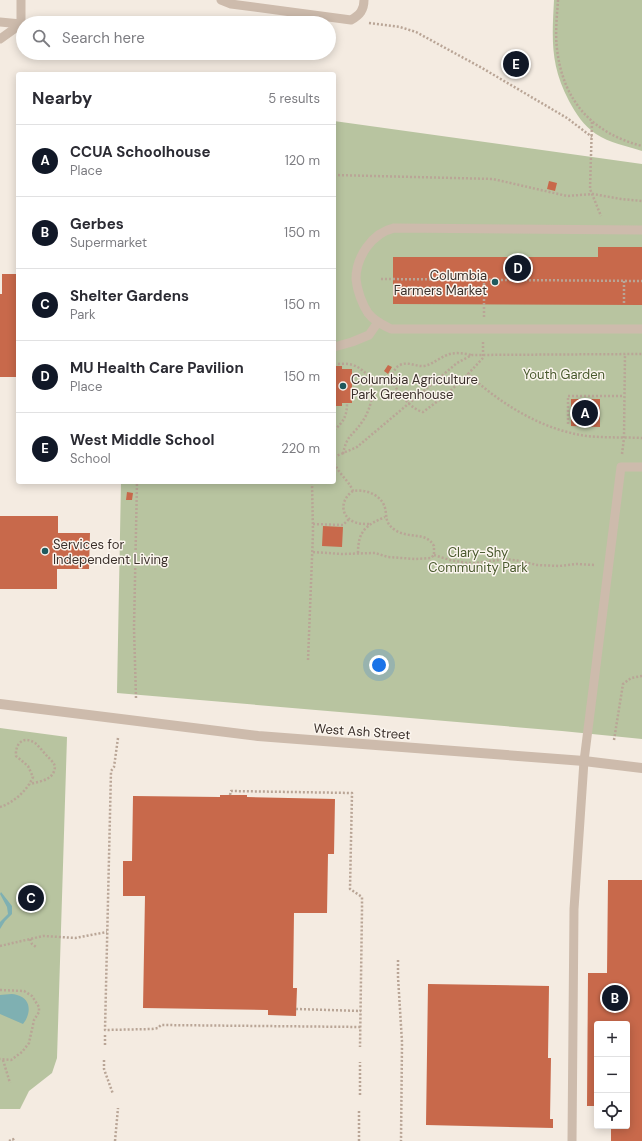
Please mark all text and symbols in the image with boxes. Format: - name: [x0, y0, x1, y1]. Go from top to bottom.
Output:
- search box: [16, 16, 336, 60]
- icon: search: [30, 27, 52, 49]
- text: Search here: [62, 28, 145, 48]
- pin: E: [503, 49, 529, 79]
- text: Nearby: [32, 87, 92, 109]
- text: 5 results: [268, 90, 320, 107]
- text: CCUA Schoolhouse: [70, 142, 211, 162]
- text: A: [40, 152, 50, 169]
- text: 120 m: [285, 152, 320, 169]
- text: Place: [70, 162, 102, 179]
- text: Gerbes: [70, 214, 124, 234]
- text: B: [41, 224, 49, 241]
- text: 150 m: [284, 224, 320, 241]
- text: Supermarket: [70, 234, 147, 251]
- pin: D: [505, 253, 531, 283]
- place label: Columbia Farmers Market: [394, 267, 487, 299]
- marker: Columbia Farmers Market: [490, 277, 500, 287]
- text: Shelter Gardens: [70, 286, 189, 306]
- text: C: [40, 296, 50, 313]
- text: 150 m: [284, 296, 320, 313]
- text: Park: [70, 306, 96, 323]
- text: MU Health Care Pavilion: [70, 358, 244, 378]
- park label: Youth Garden: [523, 366, 605, 383]
- text: D: [40, 368, 50, 385]
- text: 150 m: [284, 368, 320, 385]
- place label: Columbia Agriculture Park Greenhouse: [351, 371, 478, 403]
- text: Place: [70, 378, 102, 395]
- marker: Columbia Agriculture Park Greenhouse: [338, 381, 348, 391]
- pin: A: [572, 398, 598, 428]
- text: West Middle School: [70, 430, 215, 450]
- text: E: [41, 440, 49, 457]
- text: 220 m: [281, 440, 320, 457]
- text: School: [70, 450, 111, 467]
- place label: Services for Independent Living: [53, 536, 168, 568]
- park label: Clary-Shy Community Park: [428, 544, 528, 576]
- marker: Services for Independent Living: [40, 546, 50, 556]
- your location: [369, 655, 389, 675]
- street label: West Ash Street: [313, 720, 411, 743]
- pin: C: [18, 883, 44, 913]
- pin: B: [602, 983, 628, 1013]
- map controls: [594, 1021, 630, 1129]
- button: +: [594, 1021, 630, 1057]
- button: −: [594, 1057, 630, 1093]
- button: locate: [594, 1093, 630, 1129]

